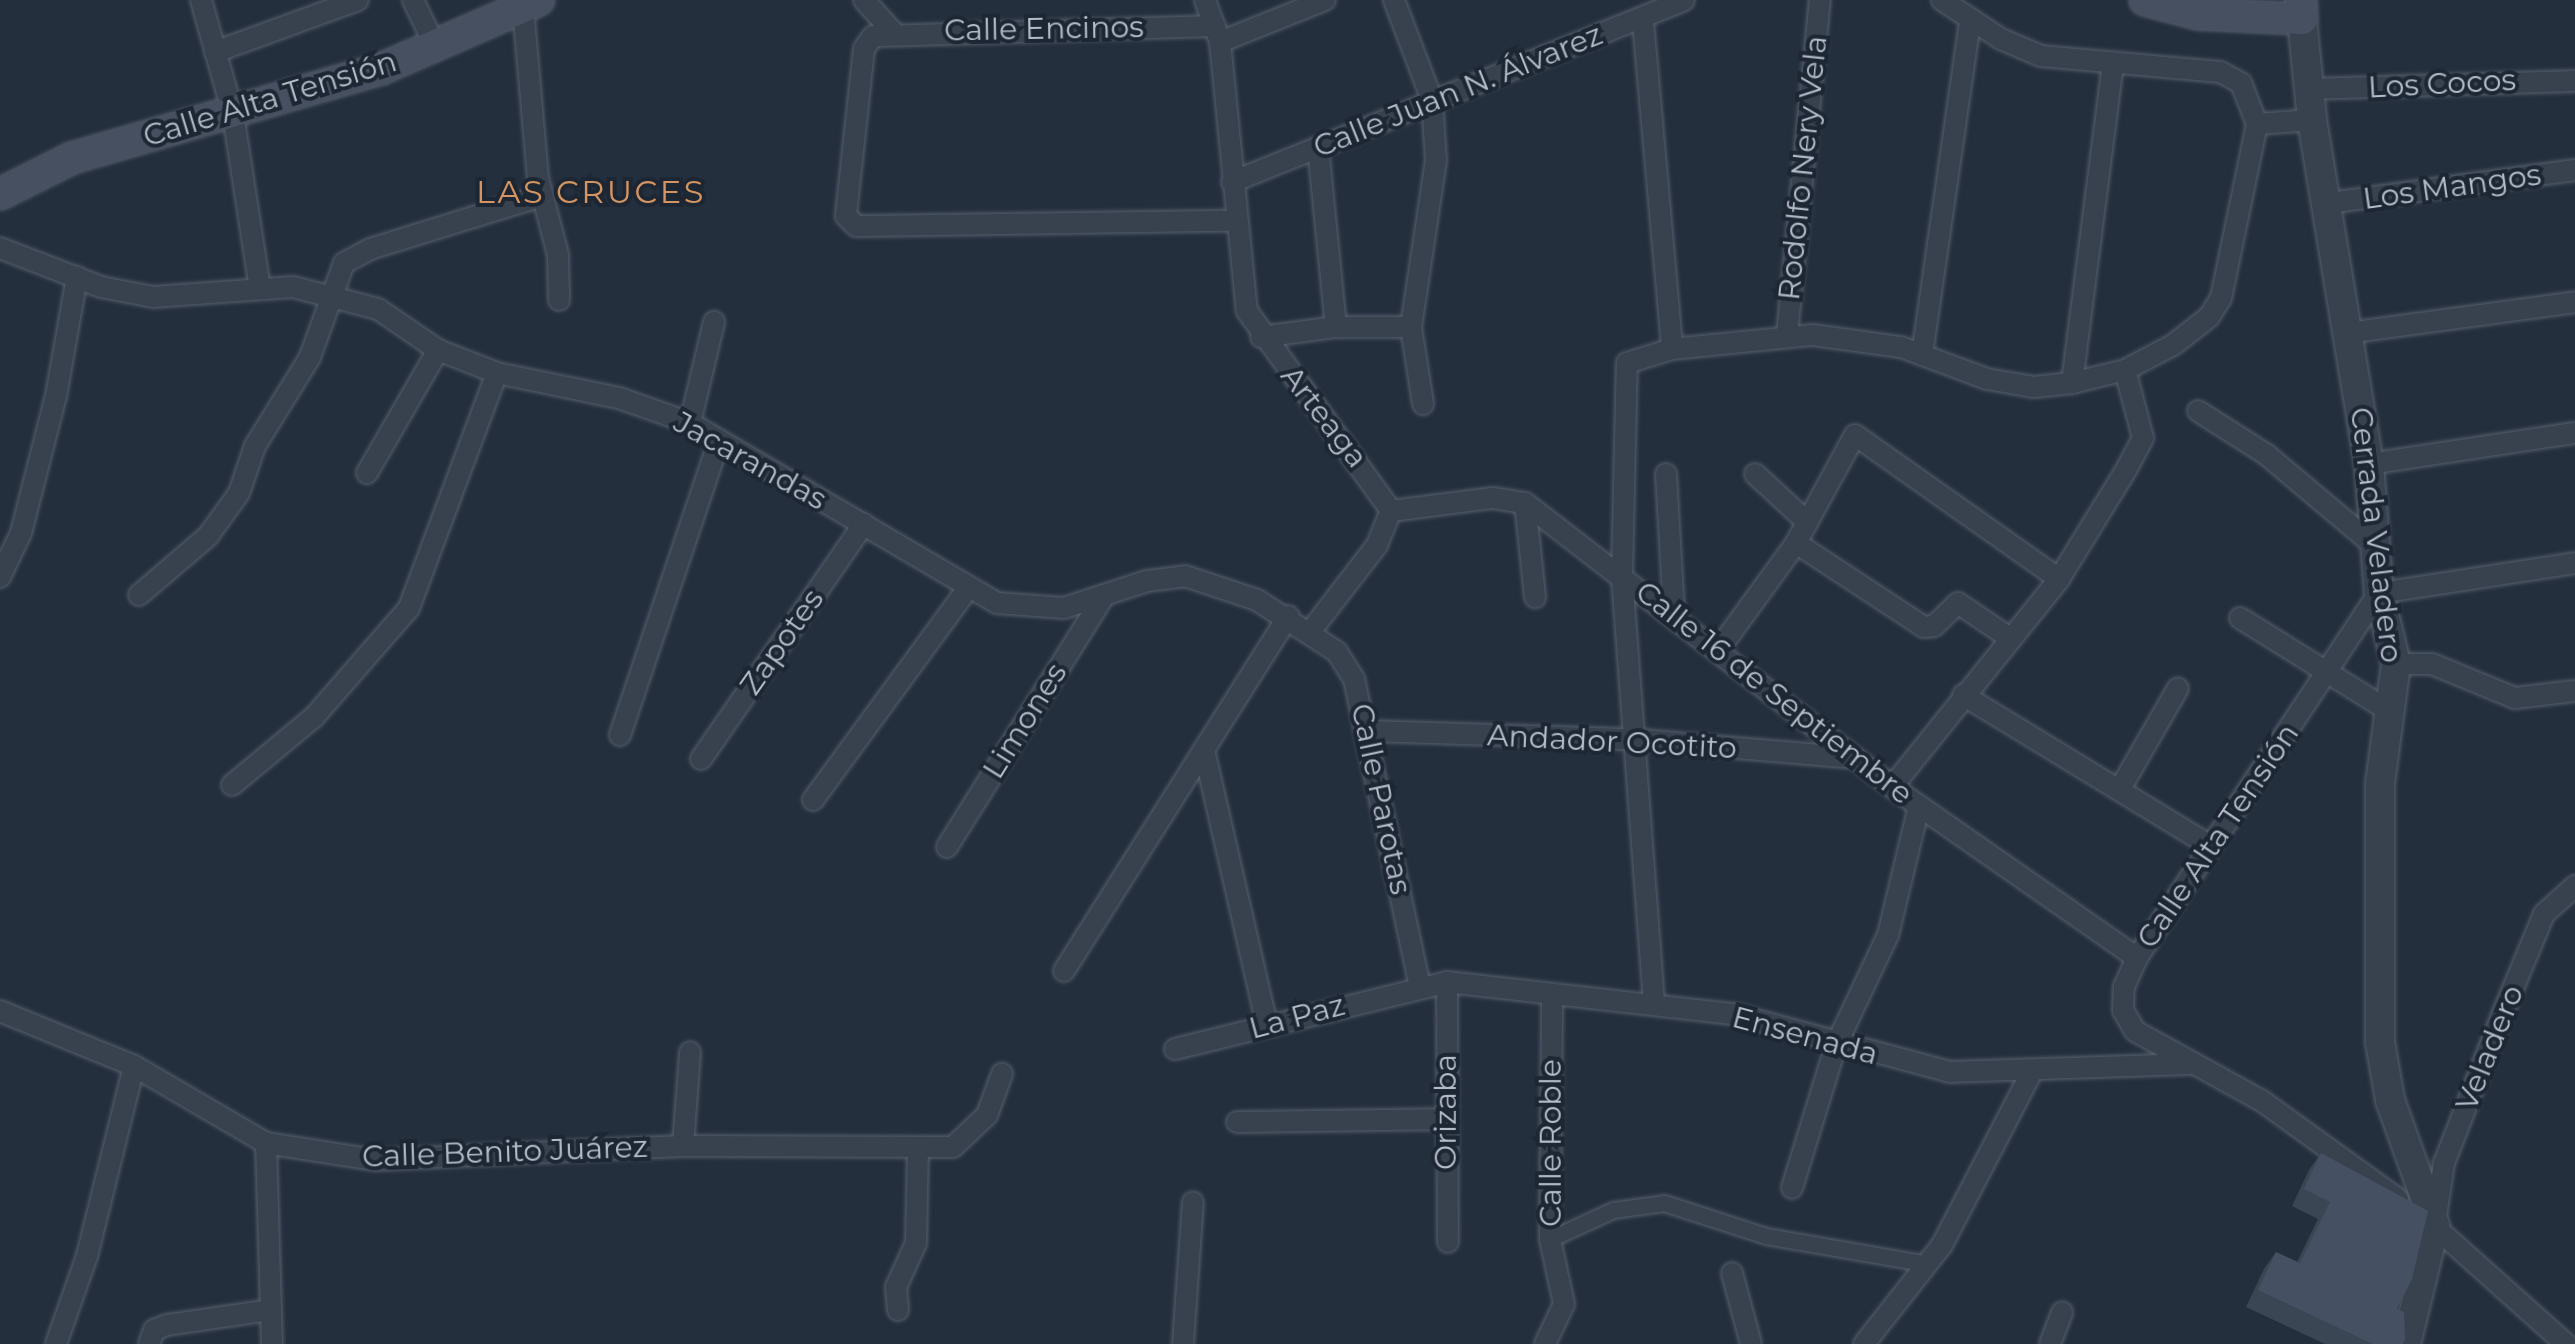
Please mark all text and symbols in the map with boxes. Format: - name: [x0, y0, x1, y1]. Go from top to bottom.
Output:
- street label: Calle Encinos: [944, 9, 1144, 49]
- street label: Calle Juan N. Álvarez: [1308, 17, 1608, 165]
- street label: Rodolfo Nery Vela: [1771, 34, 1835, 302]
- street label: Calle Alta Tensión: [139, 43, 401, 155]
- street label: Los Cocos: [2367, 62, 2517, 106]
- street label: Los Mangos: [2361, 157, 2543, 217]
- district label: LAS CRUCES: [476, 173, 706, 211]
- street label: Arteaga: [1273, 359, 1375, 475]
- street label: Jacarandas: [667, 404, 833, 518]
- street label: Cerrada Veladero: [2342, 405, 2410, 665]
- street label: Calle 16 de Septiembre: [1628, 574, 1920, 812]
- street label: Zapotes: [733, 582, 831, 702]
- street label: Limones: [975, 657, 1075, 785]
- street label: Calle Parotas: [1343, 700, 1419, 898]
- street label: Andador Ocotito: [1486, 717, 1738, 767]
- street label: Calle Alta Tensión: [2130, 717, 2306, 955]
- street label: Veladero: [2449, 980, 2531, 1116]
- street label: La Paz: [1245, 987, 1349, 1047]
- street label: Ensenada: [1728, 999, 1882, 1073]
- street label: Orizaba: [1428, 1054, 1464, 1170]
- street label: Calle Roble: [1533, 1059, 1569, 1227]
- street label: Calle Benito Juárez: [362, 1129, 648, 1175]

